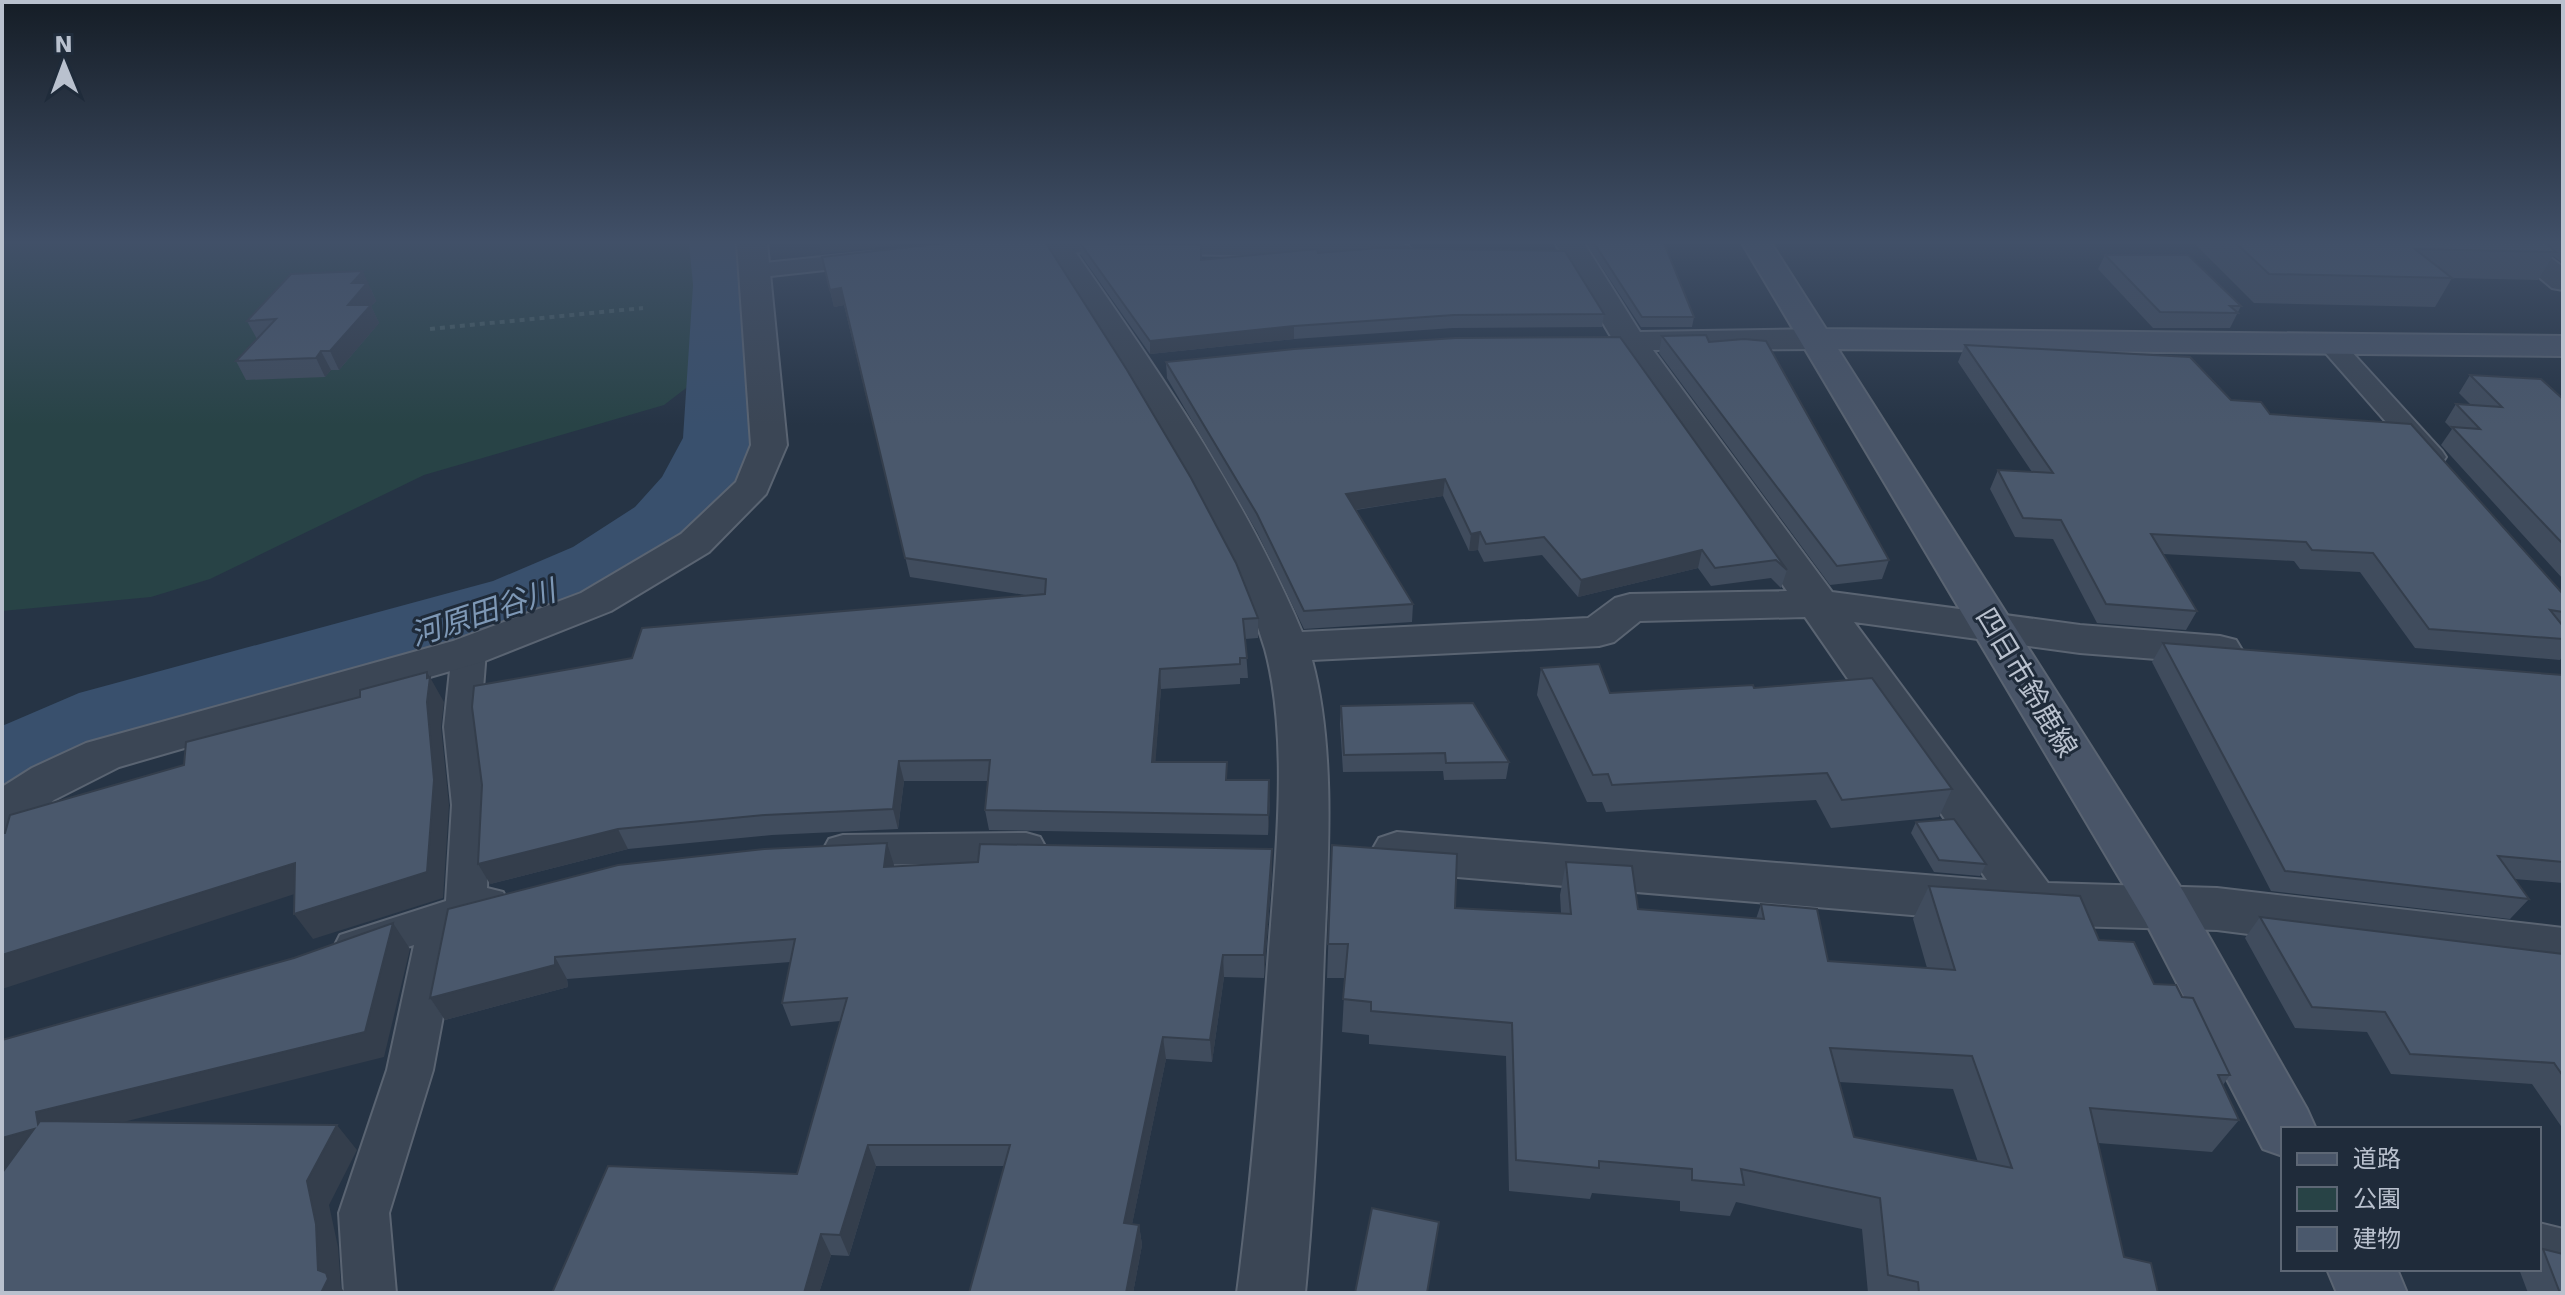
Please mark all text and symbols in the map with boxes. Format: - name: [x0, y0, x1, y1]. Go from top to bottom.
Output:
- north arrow: [24, 24, 104, 104]
- text: N: [54, 32, 73, 57]
- water label: 河原田谷川: [406, 572, 562, 652]
- street label: 四日市鈴鹿線: [1969, 602, 2084, 763]
- legend: [2281, 1127, 2541, 1271]
- text: 道路: [2353, 1145, 2401, 1173]
- text: 公園: [2353, 1185, 2401, 1213]
- text: 建物: [2353, 1225, 2401, 1253]

